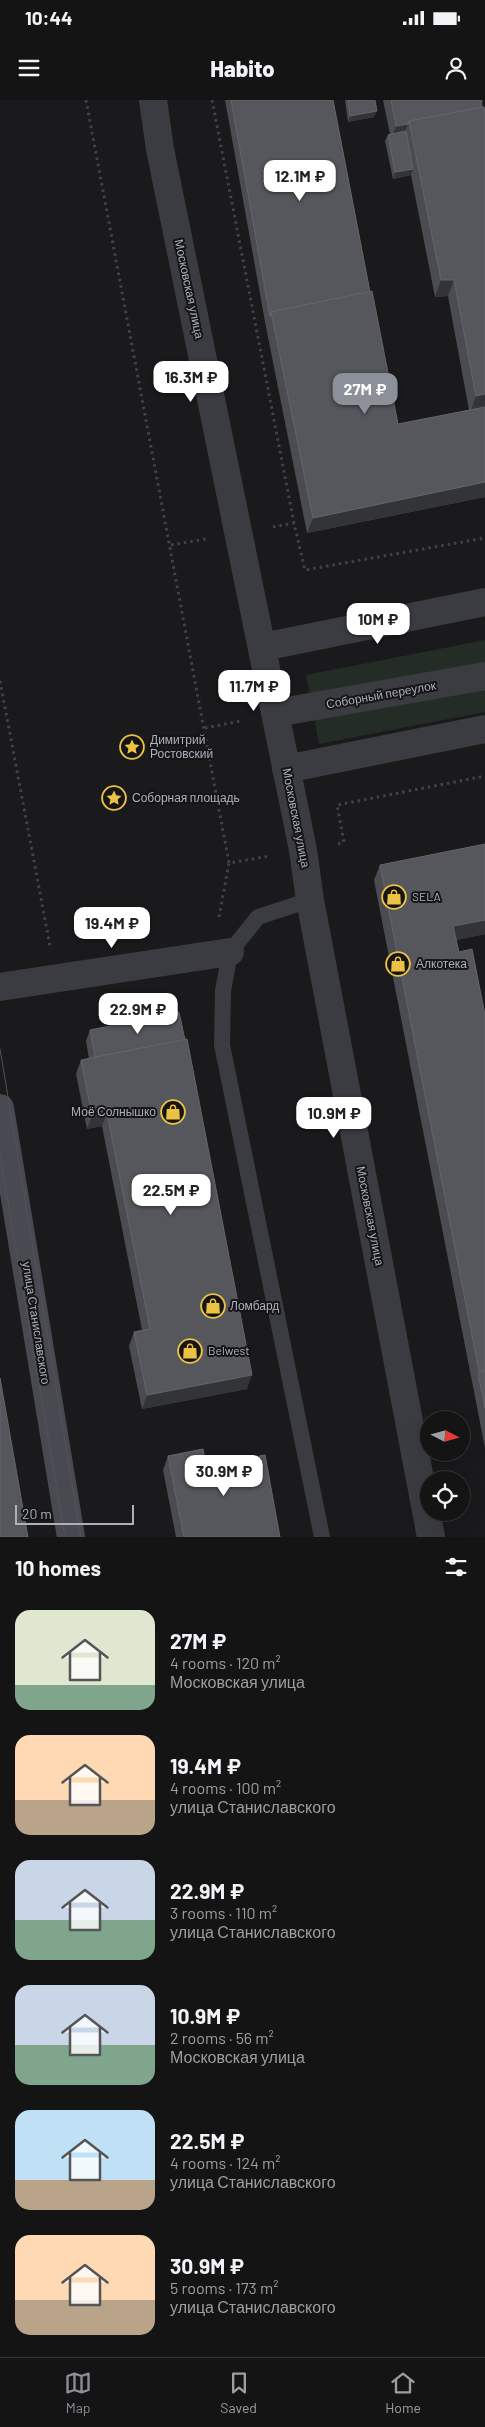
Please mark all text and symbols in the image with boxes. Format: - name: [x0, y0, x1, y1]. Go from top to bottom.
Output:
- text: 10:44: [25, 6, 72, 29]
- icon: menu: [15, 54, 43, 82]
- icon: person: [442, 54, 470, 82]
- text: Habito: [210, 55, 275, 81]
- pin: 12.1M ₽: [254, 159, 346, 202]
- text: 12.1M ₽: [275, 166, 325, 185]
- street label: Московская улица: [172, 238, 207, 340]
- pin: 16.3M ₽: [145, 360, 237, 403]
- text: 16.3M ₽: [164, 367, 218, 386]
- pin: 27M ₽: [330, 372, 400, 415]
- text: 27M ₽: [344, 379, 386, 398]
- pin: 10M ₽: [343, 602, 413, 645]
- text: 10M ₽: [358, 609, 398, 628]
- pin: 11.7M ₽: [208, 670, 300, 712]
- text: 11.7M ₽: [229, 676, 279, 695]
- street label: Соборный переулок: [325, 677, 438, 712]
- place label: Димитрий Ростовский: [150, 732, 213, 760]
- place icon: Димитрий Ростовский: [119, 734, 145, 760]
- street label: Московская улица: [279, 767, 314, 869]
- place icon: Соборная площадь: [101, 785, 127, 811]
- place label: Соборная площадь: [132, 790, 240, 805]
- shop icon: SELA: [381, 884, 407, 910]
- place label: SELA: [412, 889, 441, 903]
- pin: 19.4M ₽: [66, 906, 158, 949]
- text: 19.4M ₽: [85, 913, 139, 932]
- shop icon: Алкотека: [385, 951, 411, 977]
- place label: Алкотека: [416, 956, 467, 970]
- pin: 22.9M ₽: [92, 992, 184, 1035]
- text: 22.9M ₽: [110, 999, 166, 1018]
- pin: 10.9M ₽: [288, 1096, 380, 1139]
- shop icon: Моё Солнышко: [160, 1099, 186, 1125]
- text: 10.9M ₽: [307, 1103, 361, 1122]
- place label: Моё Солнышко: [71, 1104, 156, 1118]
- street label: Московская улица: [353, 1165, 388, 1267]
- pin: 22.5M ₽: [125, 1174, 217, 1216]
- text: 22.5M ₽: [143, 1180, 199, 1199]
- street label: улица Станиславского: [19, 1260, 54, 1386]
- shop icon: Ломбард: [200, 1293, 226, 1319]
- place label: Ломбард: [230, 1298, 279, 1313]
- shop icon: Belwest: [177, 1338, 203, 1364]
- place label: Belwest: [208, 1343, 250, 1357]
- north arrow: [420, 1411, 470, 1461]
- map controls: [420, 1411, 470, 1521]
- pin: 30.9M ₽: [178, 1454, 270, 1497]
- text: 30.9M ₽: [196, 1461, 252, 1480]
- button: locate: [420, 1471, 470, 1521]
- scale bar: [15, 1502, 134, 1525]
- text: 20 m: [22, 1505, 52, 1522]
- icon: filters: [442, 1553, 470, 1581]
- text: 10 homes: [15, 1555, 101, 1580]
- text: 27M ₽: [170, 1628, 226, 1653]
- icon: home: [55, 1630, 115, 1690]
- text: 4 rooms · 120 m²: [170, 1653, 281, 1672]
- text: Московская улица: [170, 1672, 305, 1691]
- text: 19.4M ₽: [170, 1753, 241, 1778]
- icon: home: [55, 1755, 115, 1815]
- text: 4 rooms · 100 m²: [170, 1778, 281, 1797]
- text: улица Станиславского: [170, 1797, 336, 1816]
- text: 22.9M ₽: [170, 1878, 244, 1903]
- icon: home: [55, 1880, 115, 1940]
- text: 3 rooms · 110 m²: [170, 1903, 277, 1922]
- text: улица Станиславского: [170, 1922, 336, 1941]
- text: 10.9M ₽: [170, 2003, 240, 2028]
- icon: home: [55, 2005, 115, 2065]
- text: 2 rooms · 56 m²: [170, 2028, 274, 2047]
- text: Московская улица: [170, 2047, 305, 2066]
- text: 22.5M ₽: [170, 2128, 244, 2153]
- icon: home: [55, 2130, 115, 2190]
- text: 4 rooms · 124 m²: [170, 2153, 281, 2172]
- text: улица Станиславского: [170, 2172, 336, 2191]
- text: 30.9M ₽: [170, 2253, 244, 2278]
- icon: home: [55, 2255, 115, 2315]
- text: 5 rooms · 173 m²: [170, 2278, 278, 2297]
- text: улица Станиславского: [170, 2297, 336, 2316]
- tab: Map: [64, 2369, 92, 2416]
- tab: Saved: [220, 2369, 257, 2416]
- tab: Home: [385, 2369, 421, 2416]

